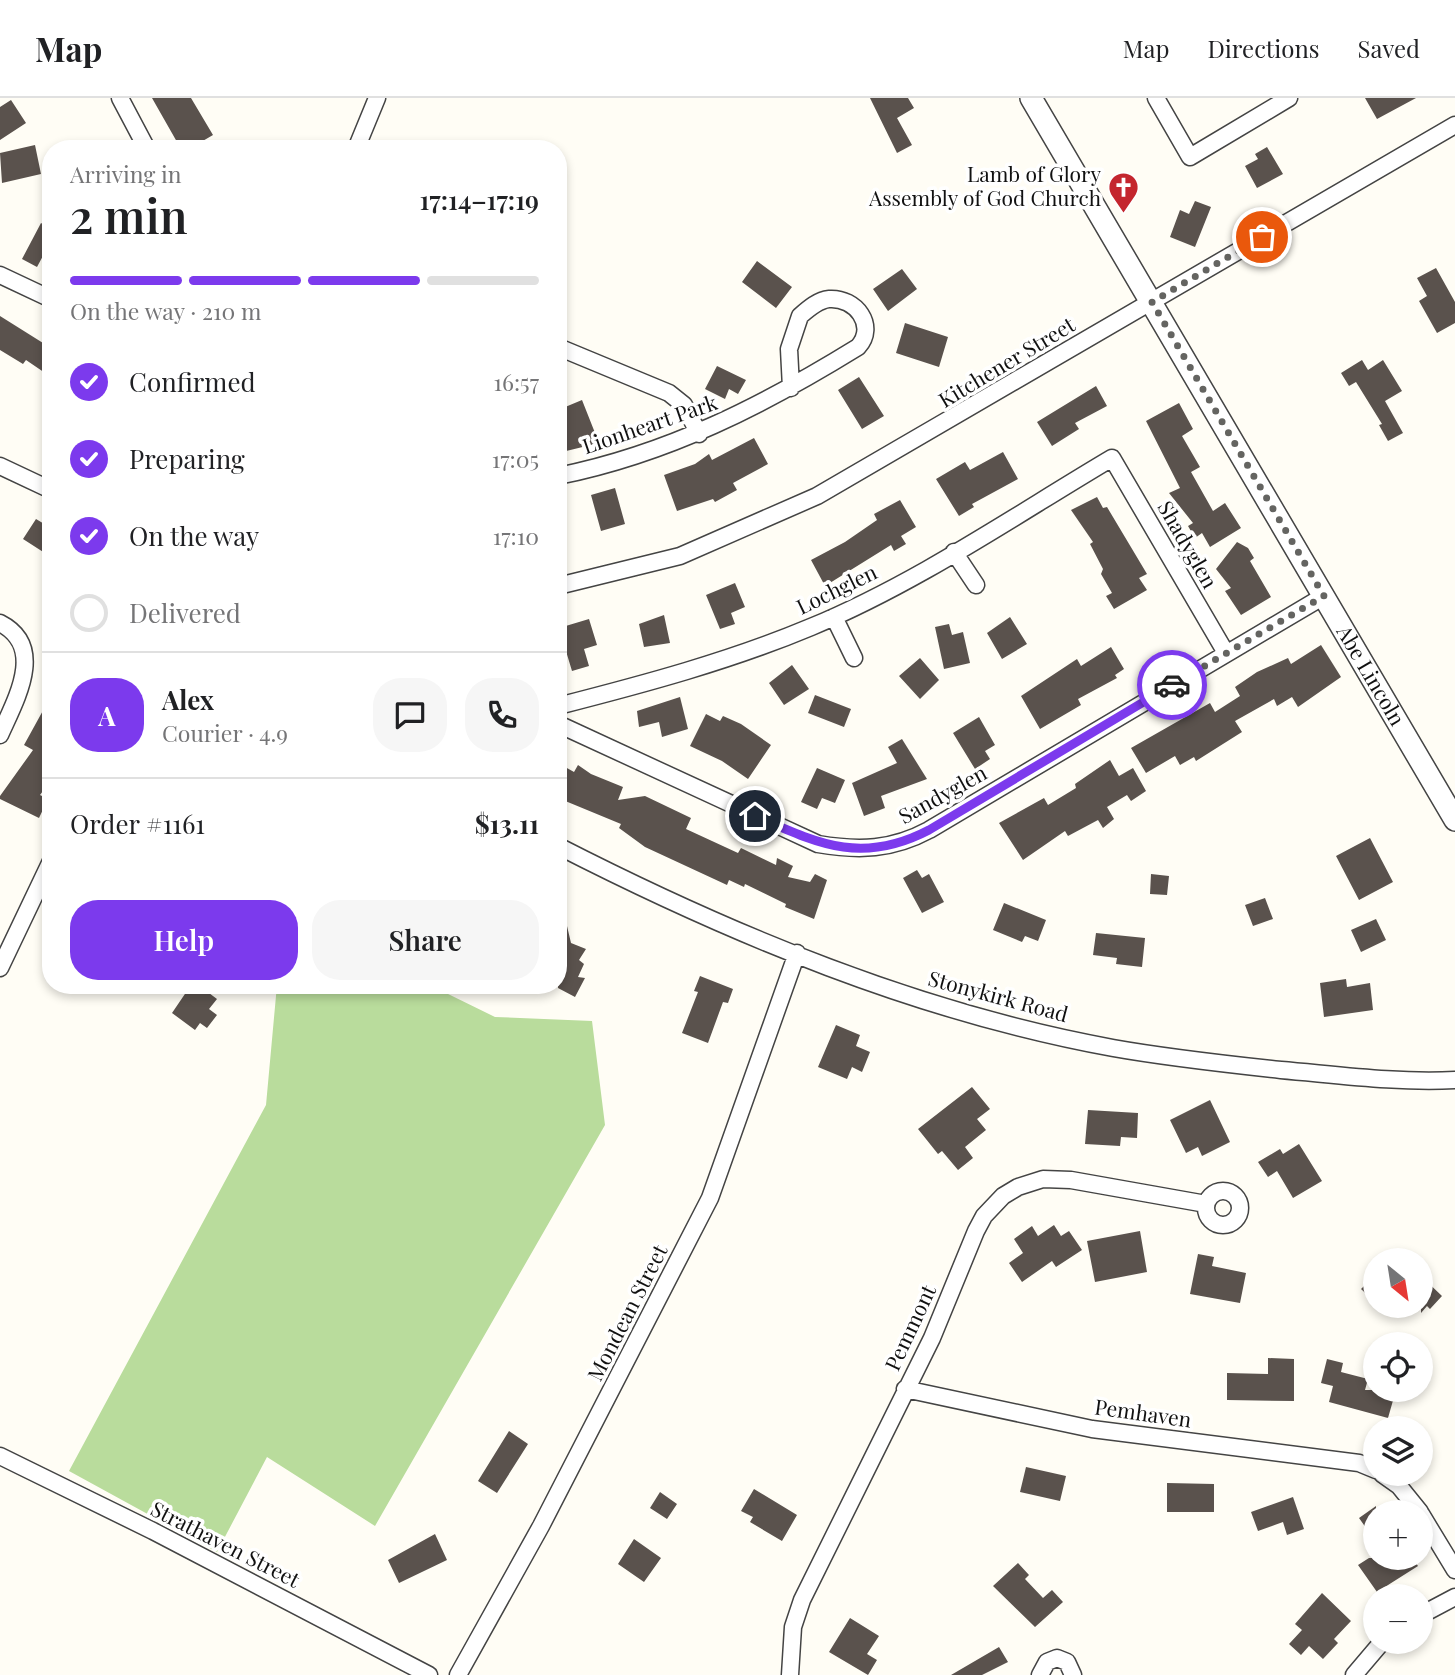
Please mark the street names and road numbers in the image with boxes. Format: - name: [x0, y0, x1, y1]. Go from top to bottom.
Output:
- street label: Kitchener Street: [933, 309, 1080, 413]
- street label: Lionheart Park: [578, 387, 721, 459]
- street label: Shadyglen: [1152, 495, 1225, 593]
- street label: Lochglen: [791, 557, 881, 620]
- street label: Abe Lincoln: [1331, 618, 1413, 731]
- street label: Sandyglen: [893, 757, 992, 829]
- street label: Stonykirk Road: [926, 963, 1072, 1027]
- street label: Mondean Street: [580, 1239, 673, 1385]
- street label: Pemmont: [877, 1279, 941, 1375]
- street label: Pemhaven: [1093, 1391, 1194, 1433]
- street label: Strathaven Street: [147, 1494, 306, 1593]

